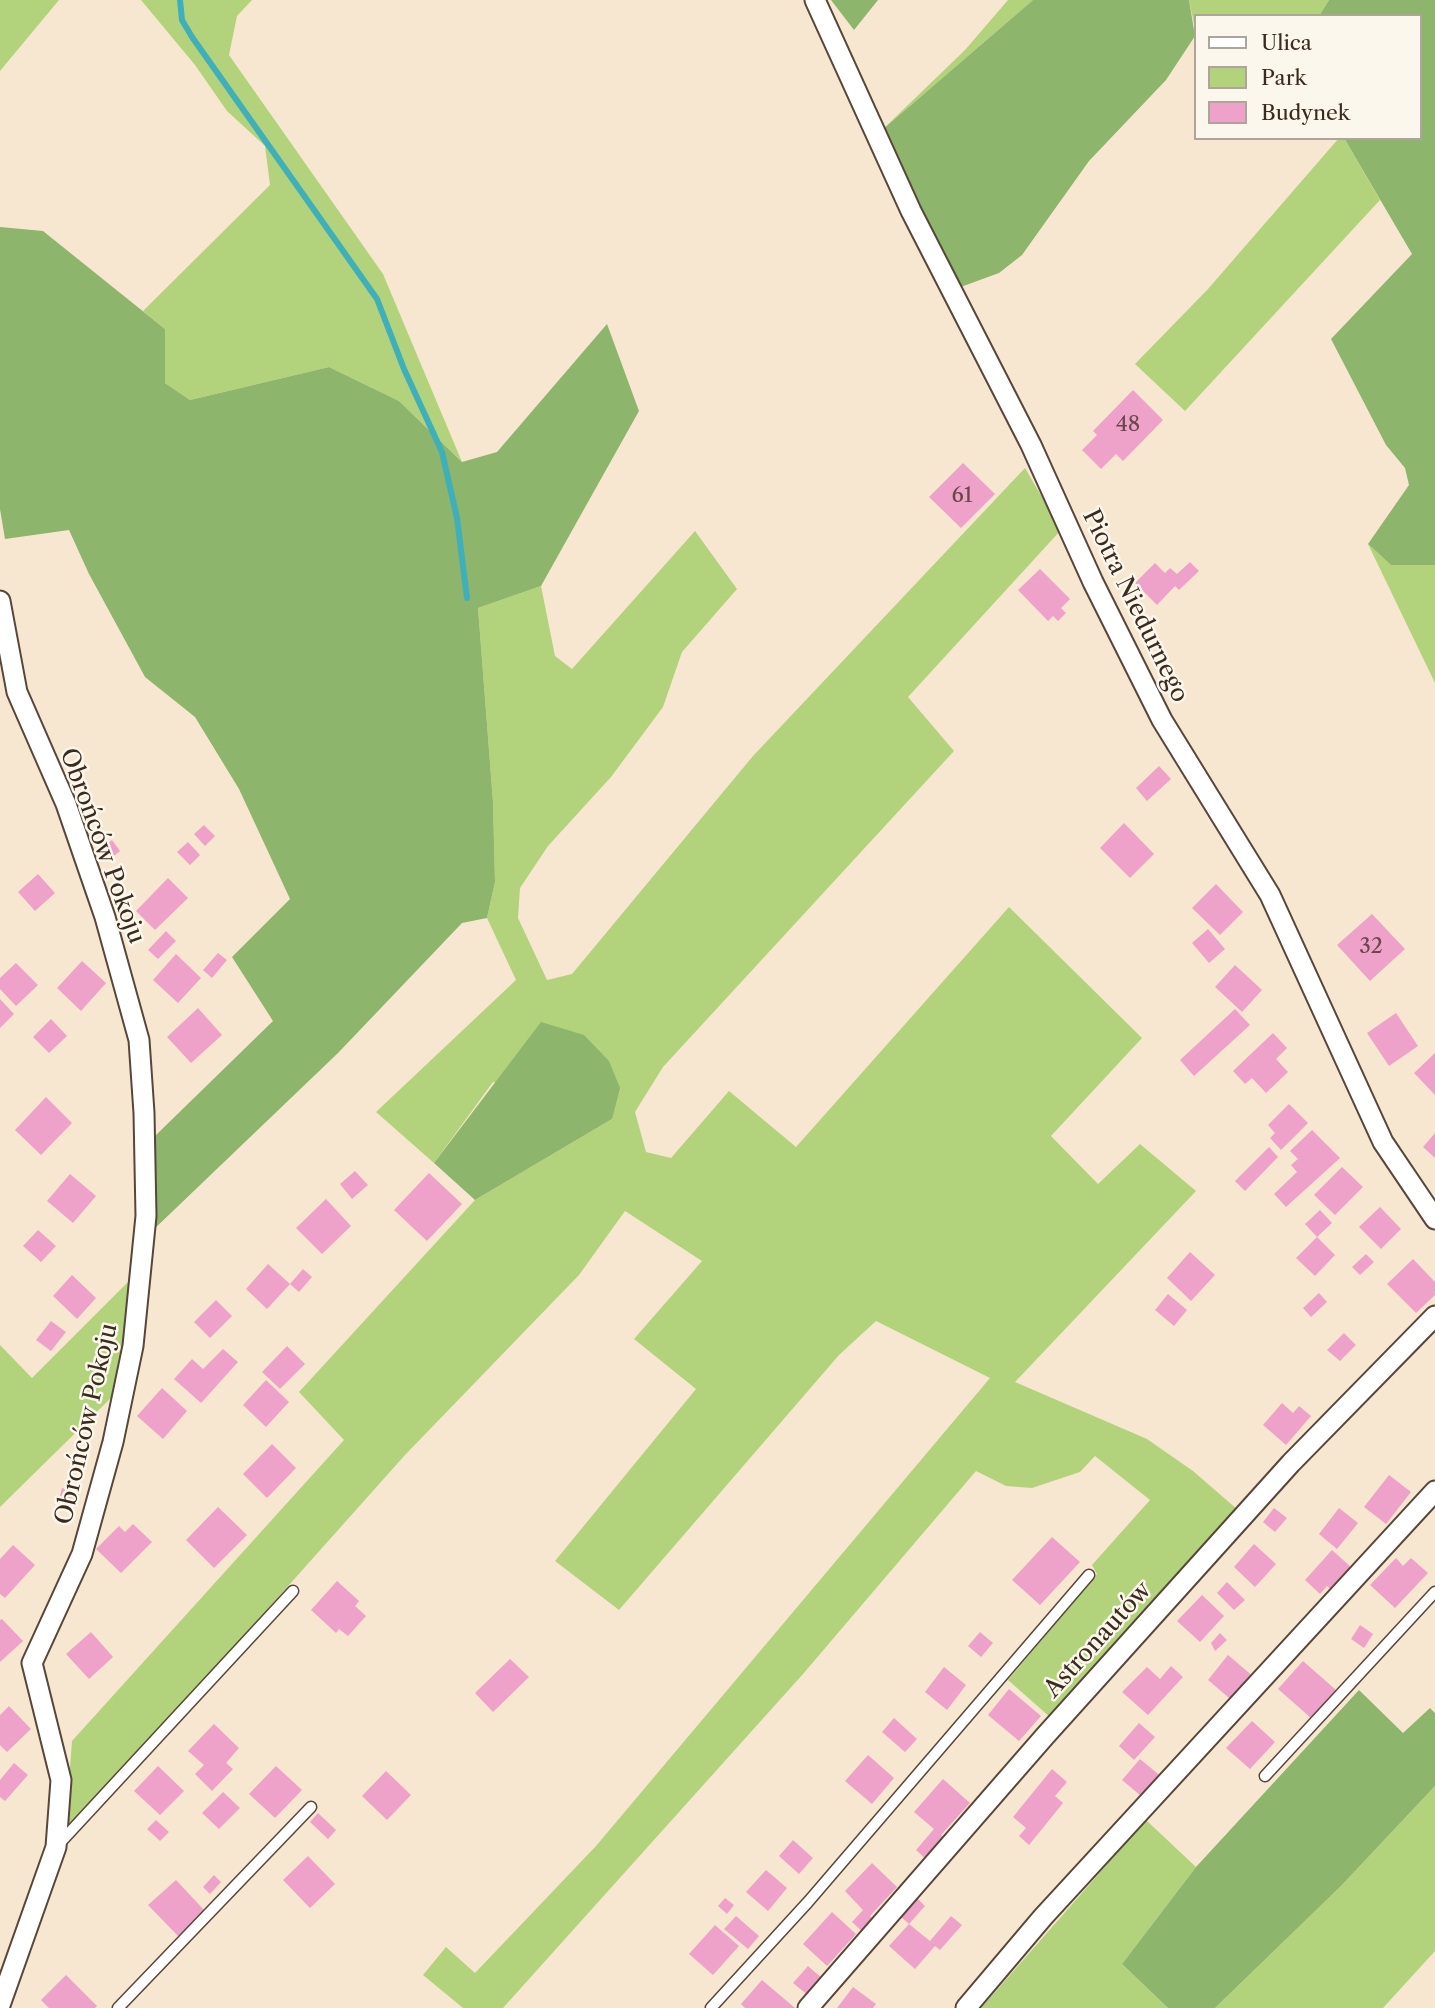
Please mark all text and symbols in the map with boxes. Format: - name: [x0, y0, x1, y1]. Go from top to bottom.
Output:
- legend: [1194, 14, 1421, 140]
- text: Ulica: [1261, 30, 1312, 55]
- text: Park: [1261, 65, 1307, 90]
- text: Budynek: [1261, 100, 1350, 125]
- house number: 48: [1116, 412, 1140, 438]
- house number: 61: [951, 483, 973, 509]
- street label: Piotra Niedurnego: [1076, 505, 1194, 707]
- street label: Obrońców Pokoju: [53, 744, 151, 948]
- house number: 32: [1359, 934, 1383, 960]
- street label: Obrońców Pokoju: [50, 1320, 124, 1528]
- street label: Astronautów: [1038, 1576, 1158, 1704]

